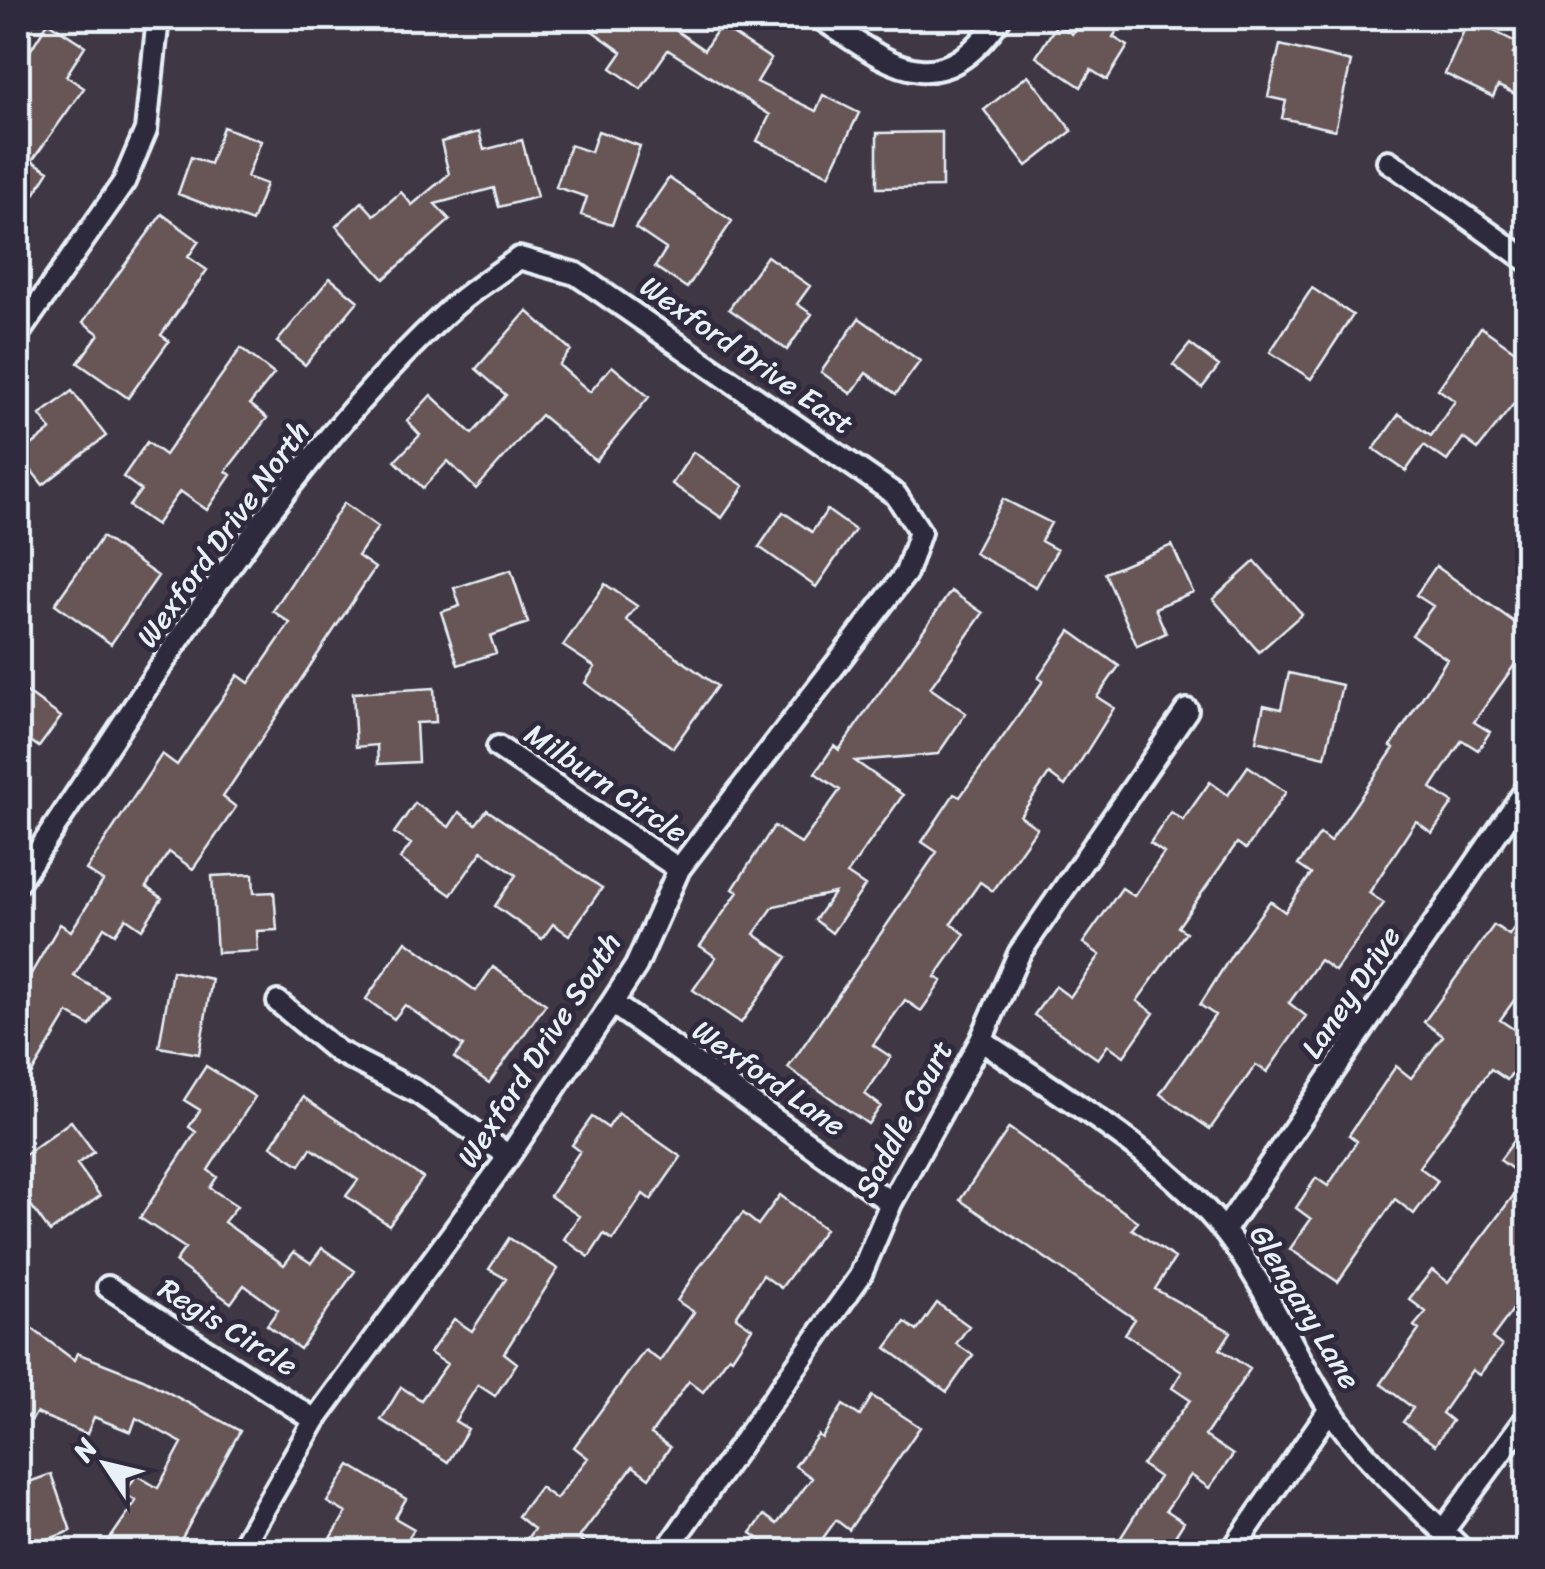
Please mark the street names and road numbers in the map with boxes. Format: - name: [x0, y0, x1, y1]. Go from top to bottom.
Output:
- street label: Wexford Drive East: [628, 261, 866, 449]
- street label: Wexford Drive North: [121, 408, 325, 660]
- street label: Milburn Circle: [513, 708, 699, 858]
- street label: Laney Drive: [1286, 914, 1416, 1070]
- street label: Wexford Drive South: [442, 921, 636, 1179]
- street label: Wexford Lane: [680, 1005, 858, 1151]
- street label: Saddle Court: [840, 1030, 968, 1208]
- street label: Glengary Lane: [1234, 1214, 1376, 1400]
- street label: Regis Circle: [147, 1263, 309, 1391]

